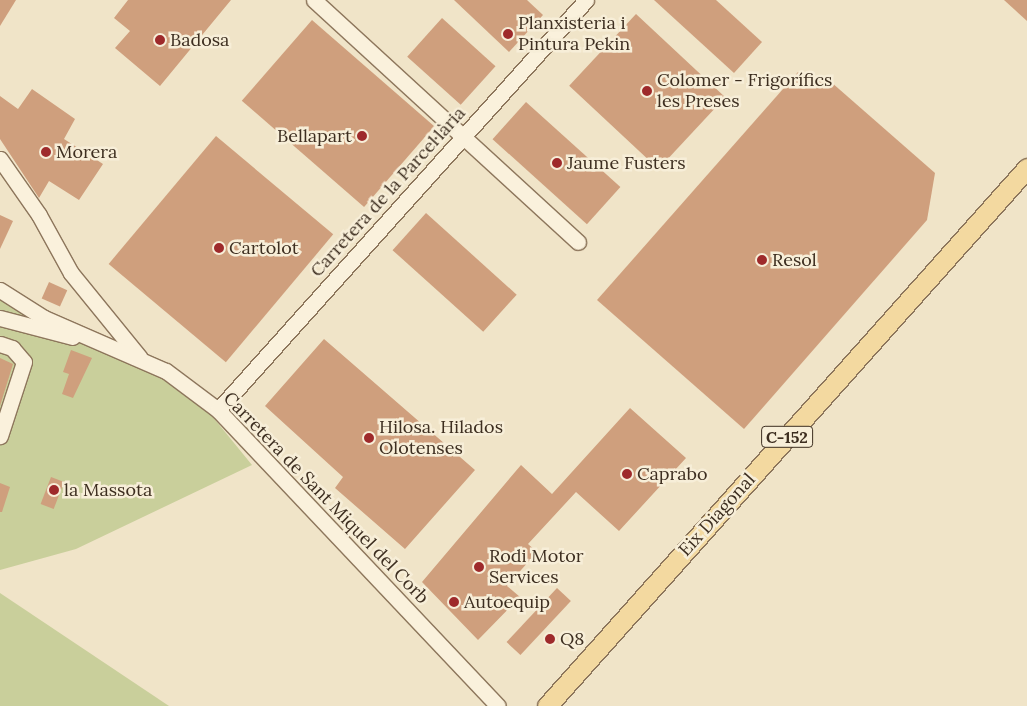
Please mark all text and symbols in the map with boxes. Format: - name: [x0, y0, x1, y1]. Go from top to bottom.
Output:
- place label: Planxisteria i Pintura Pekin: [518, 13, 630, 56]
- marker: Planxisteria i Pintura Pekin: [502, 28, 514, 40]
- place label: Badosa: [170, 29, 229, 51]
- marker: Badosa: [154, 34, 166, 46]
- place label: Colomer - Frigorífics les Preses: [657, 70, 832, 112]
- marker: Colomer - Frigorífics les Preses: [641, 85, 653, 97]
- street label: Carretera de la Parcel·lària: [306, 103, 470, 281]
- place label: Bellapart: [277, 125, 352, 147]
- marker: Bellapart: [356, 130, 368, 142]
- place label: Morera: [56, 141, 117, 163]
- marker: Morera: [40, 146, 52, 158]
- place label: Jaume Fusters: [567, 152, 686, 174]
- marker: Jaume Fusters: [551, 157, 563, 169]
- place label: Cartolot: [229, 237, 299, 259]
- marker: Cartolot: [213, 242, 225, 254]
- place label: Resol: [772, 249, 817, 271]
- marker: Resol: [756, 254, 768, 266]
- street label: Carretera de Sant Miquel del Corb: [219, 388, 433, 608]
- place label: Hilosa. Hilados Olotenses: [379, 417, 503, 459]
- road number: C-152: [761, 424, 813, 451]
- marker: Hilosa. Hilados Olotenses: [363, 432, 375, 444]
- place label: Caprabo: [637, 463, 708, 485]
- marker: Caprabo: [621, 468, 633, 480]
- street label: Eix Diagonal: [674, 469, 760, 561]
- place label: la Massota: [64, 479, 152, 501]
- marker: la Massota: [48, 484, 60, 496]
- place label: Rodi Motor Services: [489, 546, 583, 588]
- marker: Rodi Motor Services: [473, 561, 485, 573]
- place label: Autoequip: [464, 591, 550, 613]
- marker: Autoequip: [448, 596, 460, 608]
- place label: Q8: [560, 628, 584, 650]
- marker: Q8: [544, 633, 556, 645]

